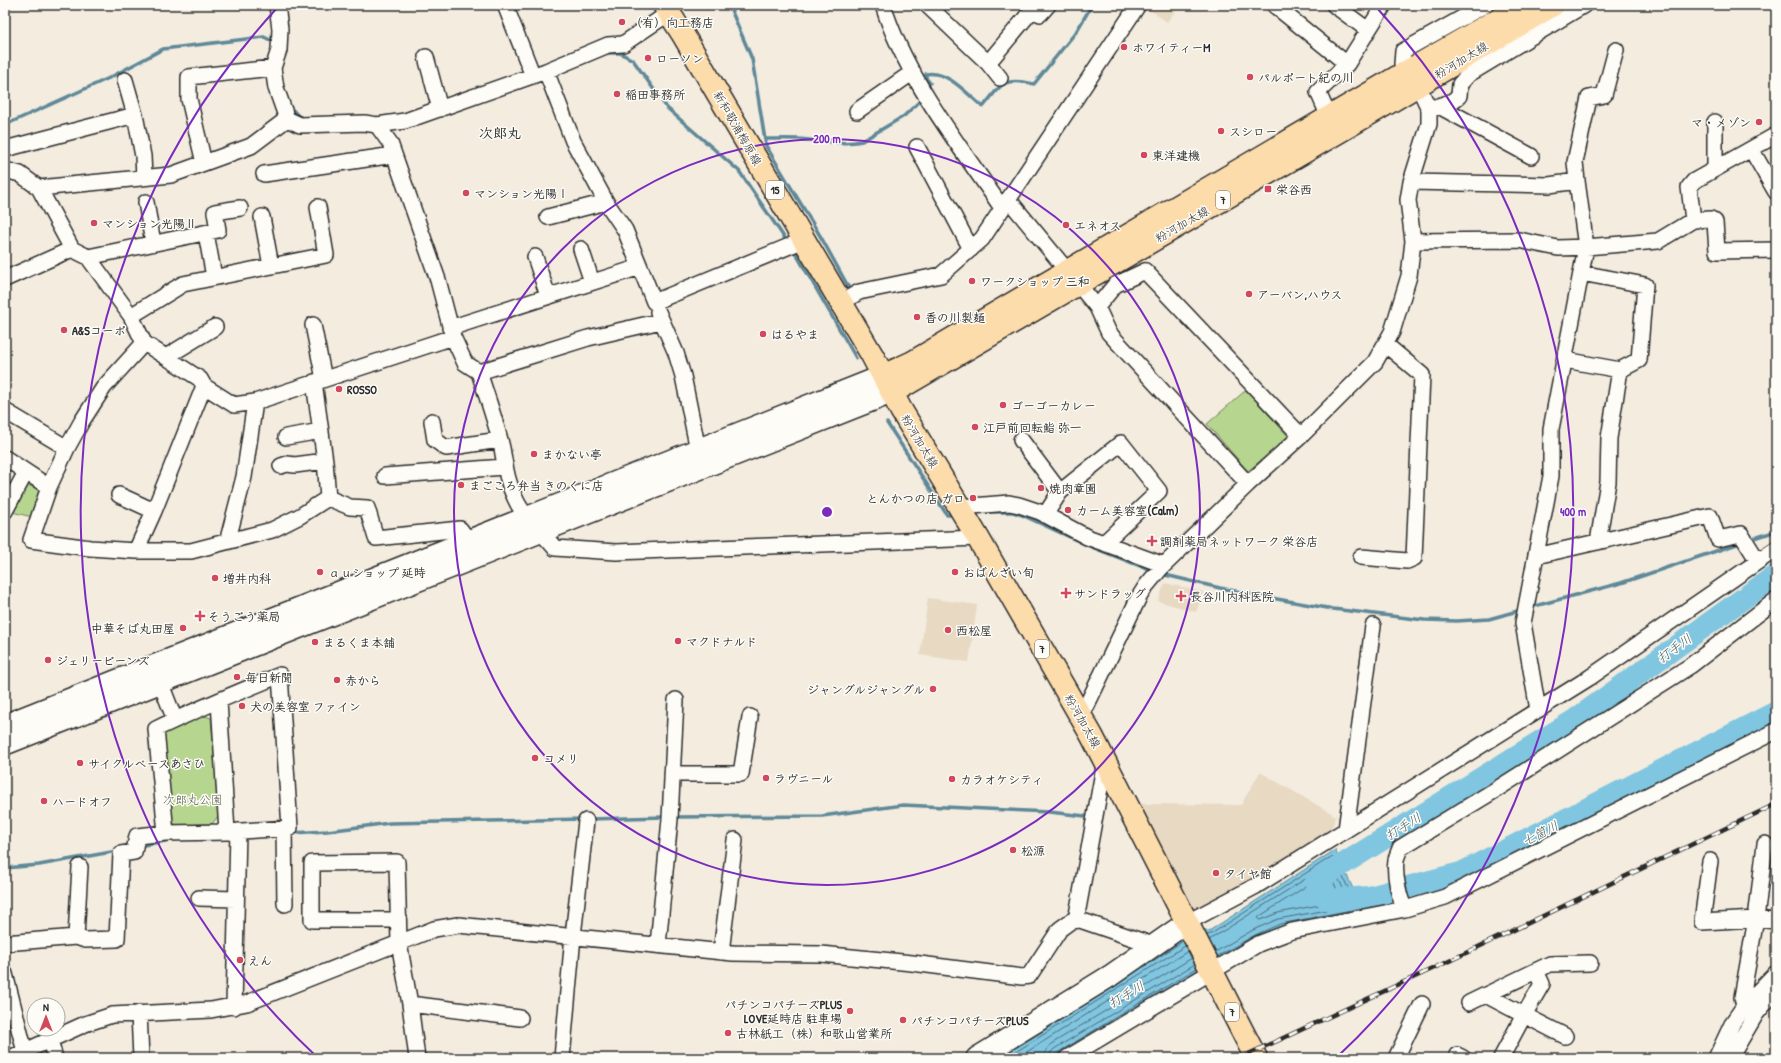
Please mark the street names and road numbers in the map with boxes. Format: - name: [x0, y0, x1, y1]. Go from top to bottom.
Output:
- street label: 粉河加太線: [1431, 37, 1491, 83]
- street label: 新和歌浦梅原線: [710, 87, 766, 169]
- road number: 15: [766, 181, 784, 199]
- road number: 7: [1216, 191, 1230, 209]
- street label: 粉河加太線: [1152, 202, 1212, 246]
- street label: 粉河加太線: [897, 411, 943, 471]
- road number: 7: [1035, 640, 1049, 658]
- street label: 粉河加太線: [1061, 691, 1105, 751]
- road number: 7: [1225, 1003, 1239, 1021]

